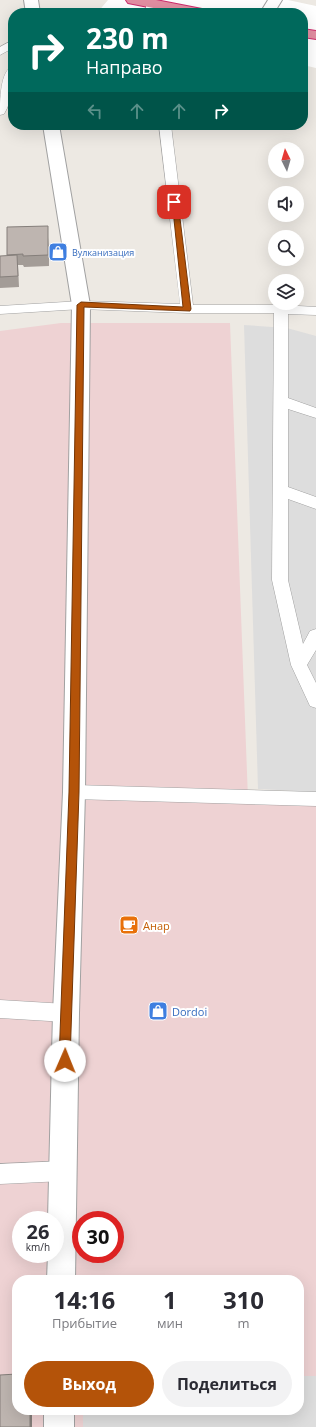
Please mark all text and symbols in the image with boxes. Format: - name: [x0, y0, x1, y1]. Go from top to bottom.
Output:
- text: 230 m: [86, 19, 169, 57]
- icon: right: [20, 24, 72, 76]
- text: Направо: [86, 55, 163, 79]
- icon: left: [84, 100, 106, 122]
- icon: ahead: [126, 100, 148, 122]
- icon: ahead: [168, 100, 190, 122]
- icon: right: [210, 100, 232, 122]
- north arrow: [268, 142, 304, 178]
- map controls: [268, 142, 304, 310]
- pin: [157, 185, 191, 219]
- button: sound: [268, 186, 304, 222]
- icon: arrive: [163, 191, 185, 213]
- button: search: [268, 230, 304, 266]
- shop icon: Вулканизация: [47, 241, 69, 263]
- place label: Вулканизация: [72, 246, 134, 259]
- button: layers: [268, 274, 304, 310]
- cafe icon: Анар: [118, 914, 140, 936]
- place label: Анар: [143, 918, 170, 933]
- shop icon: Dordoi: [147, 1000, 169, 1022]
- place label: Dordoi: [172, 1004, 207, 1019]
- position arrow: [44, 1040, 86, 1082]
- speed limit sign: 30: [72, 1211, 124, 1263]
- text: 26: [27, 1218, 49, 1245]
- text: km/h: [26, 1240, 50, 1254]
- text: 14:16: [54, 1283, 115, 1316]
- text: 1: [163, 1283, 177, 1316]
- text: 310: [223, 1283, 264, 1316]
- text: Прибытие: [52, 1314, 117, 1332]
- text: мин: [157, 1314, 183, 1332]
- text: m: [237, 1314, 250, 1332]
- button: Выход: [24, 1361, 154, 1407]
- button: Поделиться: [162, 1361, 292, 1407]

